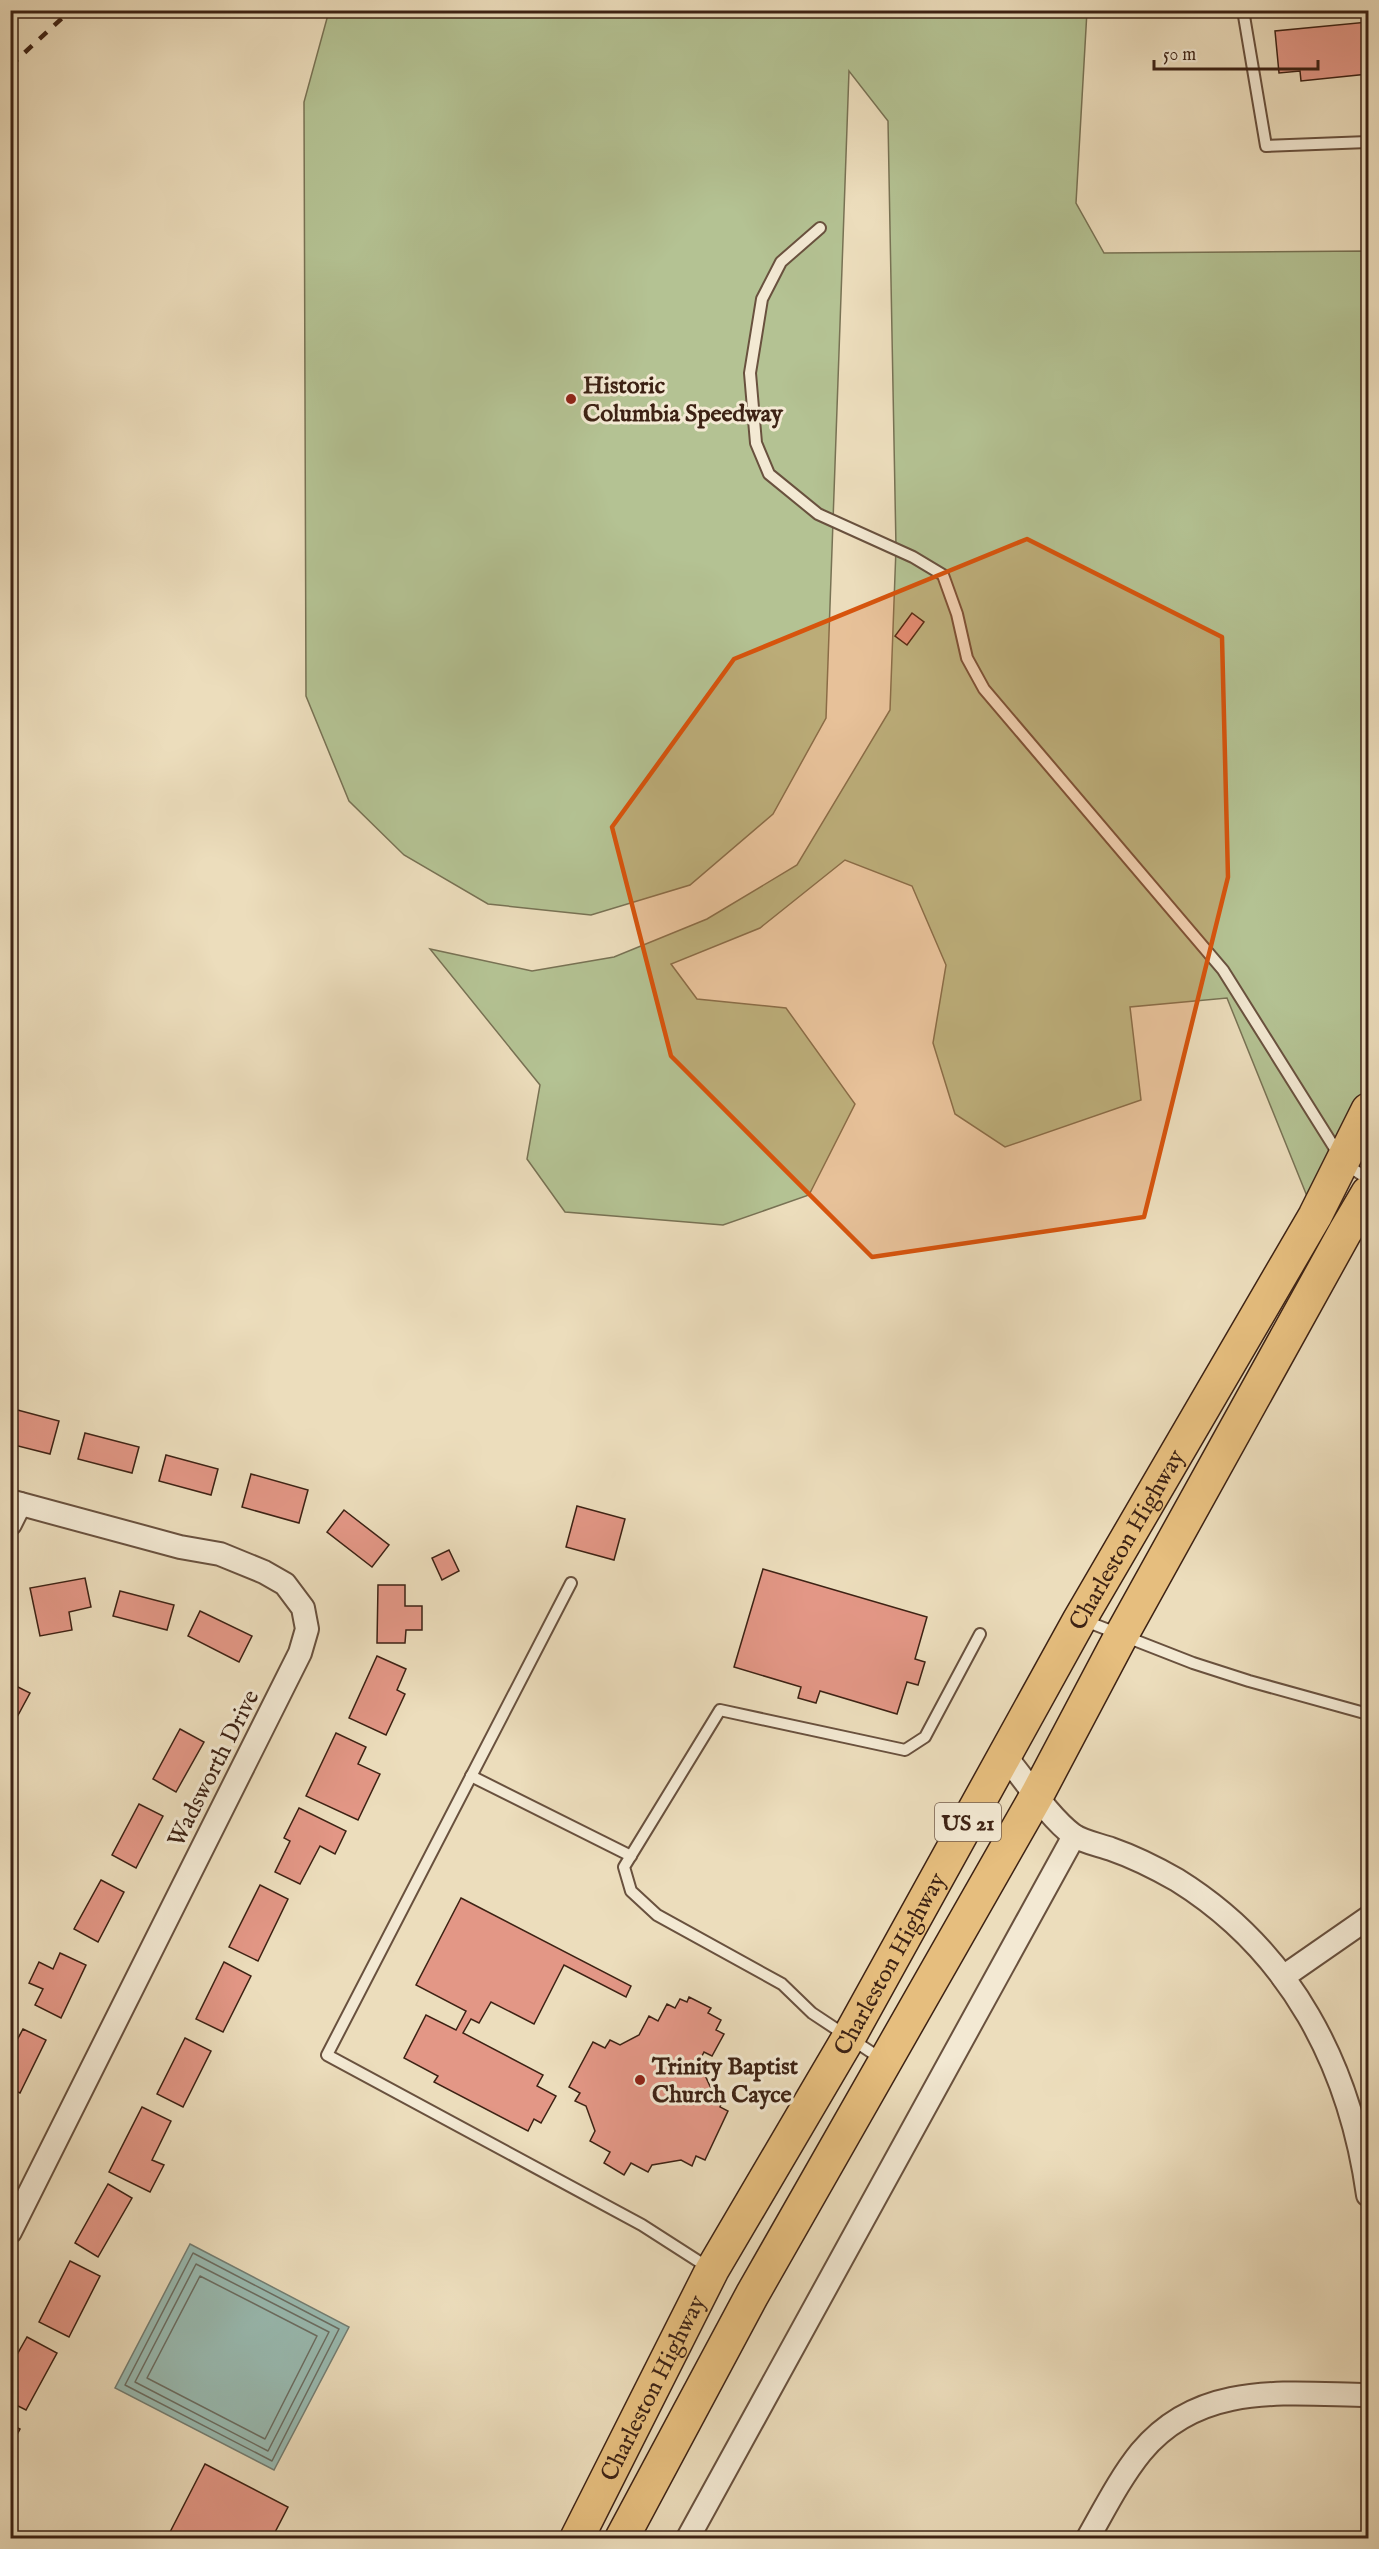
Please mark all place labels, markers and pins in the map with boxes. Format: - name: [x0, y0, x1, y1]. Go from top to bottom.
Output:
- place label: Historic Columbia Speedway: [583, 371, 784, 430]
- marker: Historic Columbia Speedway: [564, 392, 578, 406]
- place label: Trinity Baptist Church Cayce: [651, 2052, 799, 2111]
- marker: Trinity Baptist Church Cayce: [633, 2073, 647, 2087]

